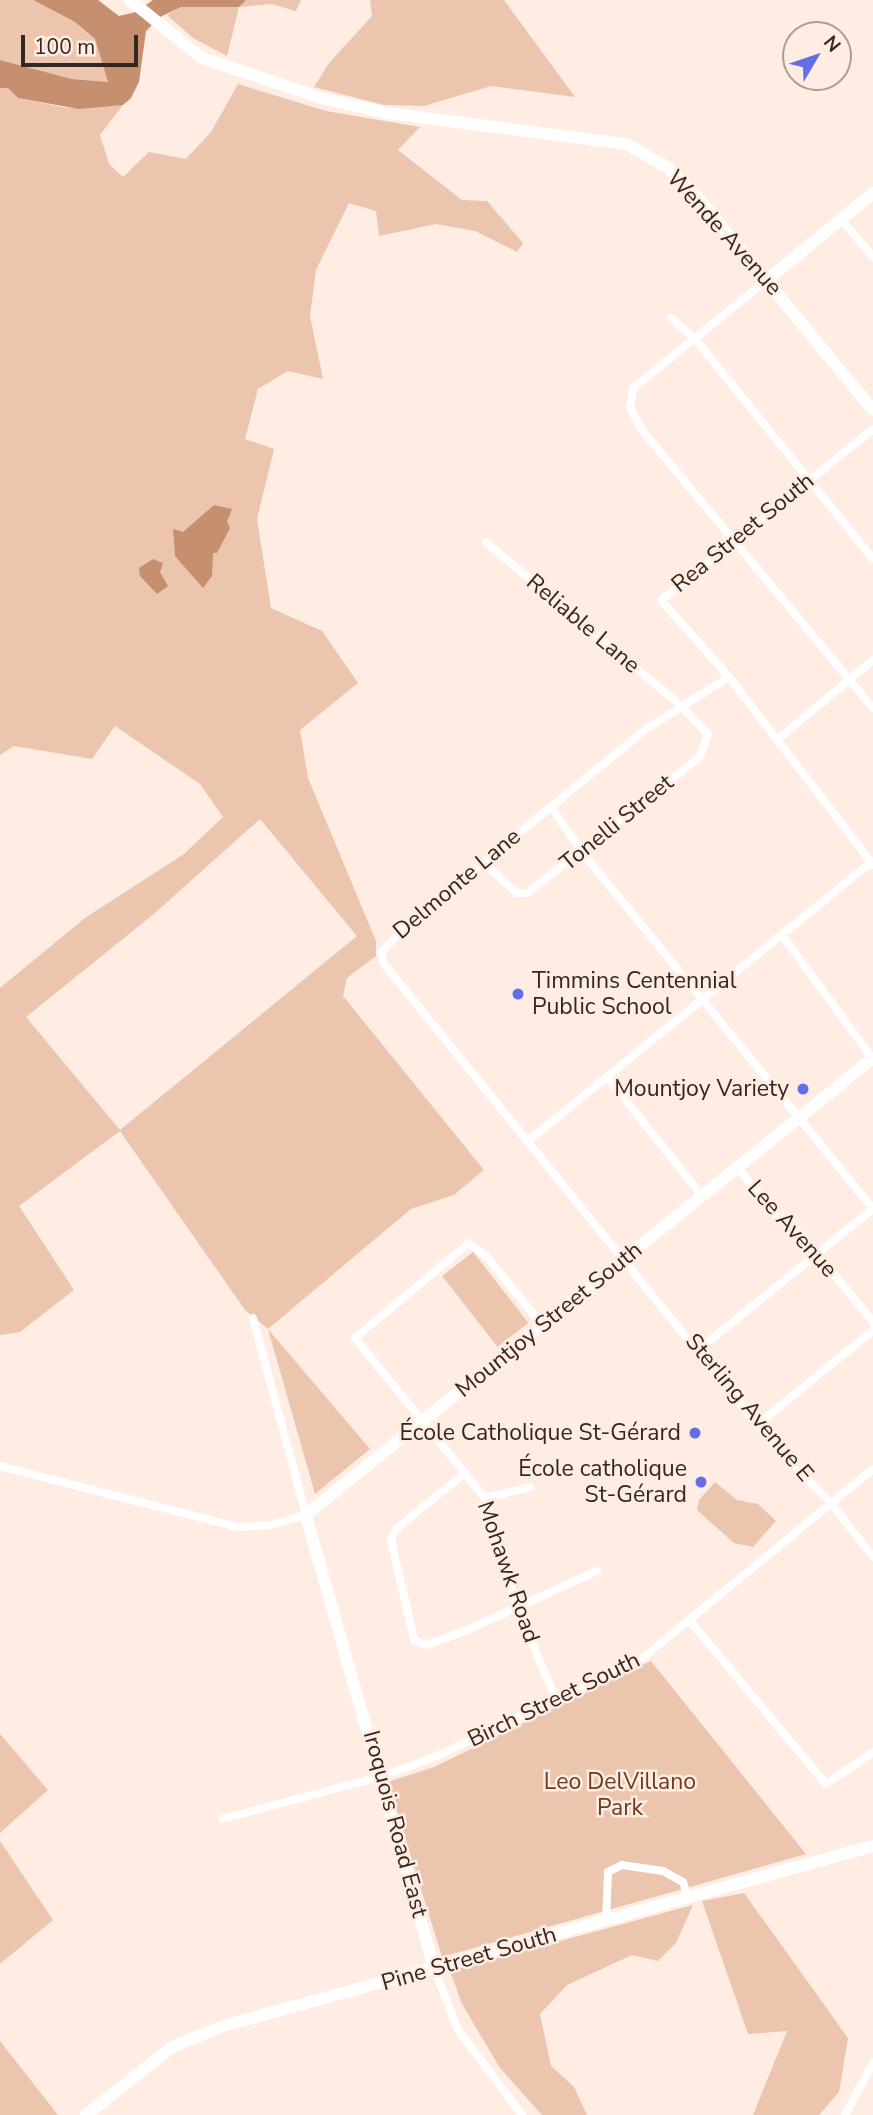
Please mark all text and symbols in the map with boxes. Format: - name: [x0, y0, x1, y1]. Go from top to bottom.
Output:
- scale bar: [24, 21, 142, 65]
- north arrow: [782, 21, 852, 91]
- text: N: [817, 30, 846, 58]
- text: 100 m: [34, 33, 95, 61]
- street label: Wende Avenue: [661, 165, 787, 301]
- street label: Rea Street South: [666, 467, 820, 599]
- street label: Reliable Lane: [521, 568, 645, 680]
- street label: Tonelli Street: [555, 769, 679, 877]
- street label: Delmonte Lane: [388, 823, 526, 945]
- place label: Timmins Centennial Public School: [532, 967, 737, 1021]
- marker: Timmins Centennial Public School: [510, 986, 526, 1002]
- place label: Mountjoy Variety: [614, 1075, 789, 1103]
- marker: Mountjoy Variety: [795, 1081, 811, 1097]
- street label: Lee Avenue: [741, 1175, 843, 1283]
- street label: Mountjoy Street South: [450, 1236, 648, 1404]
- street label: Sterling Avenue E: [679, 1328, 819, 1488]
- place label: École Catholique St-Gérard: [399, 1419, 681, 1447]
- marker: École Catholique St-Gérard: [687, 1425, 703, 1441]
- place label: École catholique St-Gérard: [518, 1455, 687, 1509]
- marker: École catholique St-Gérard: [693, 1474, 709, 1490]
- street label: Mohawk Road: [471, 1498, 545, 1646]
- street label: Birch Street South: [463, 1646, 645, 1754]
- street label: Iroquois Road East: [357, 1728, 433, 1920]
- park label: Leo DelVillano Park: [544, 1768, 696, 1822]
- street label: Pine Street South: [378, 1921, 560, 1997]

